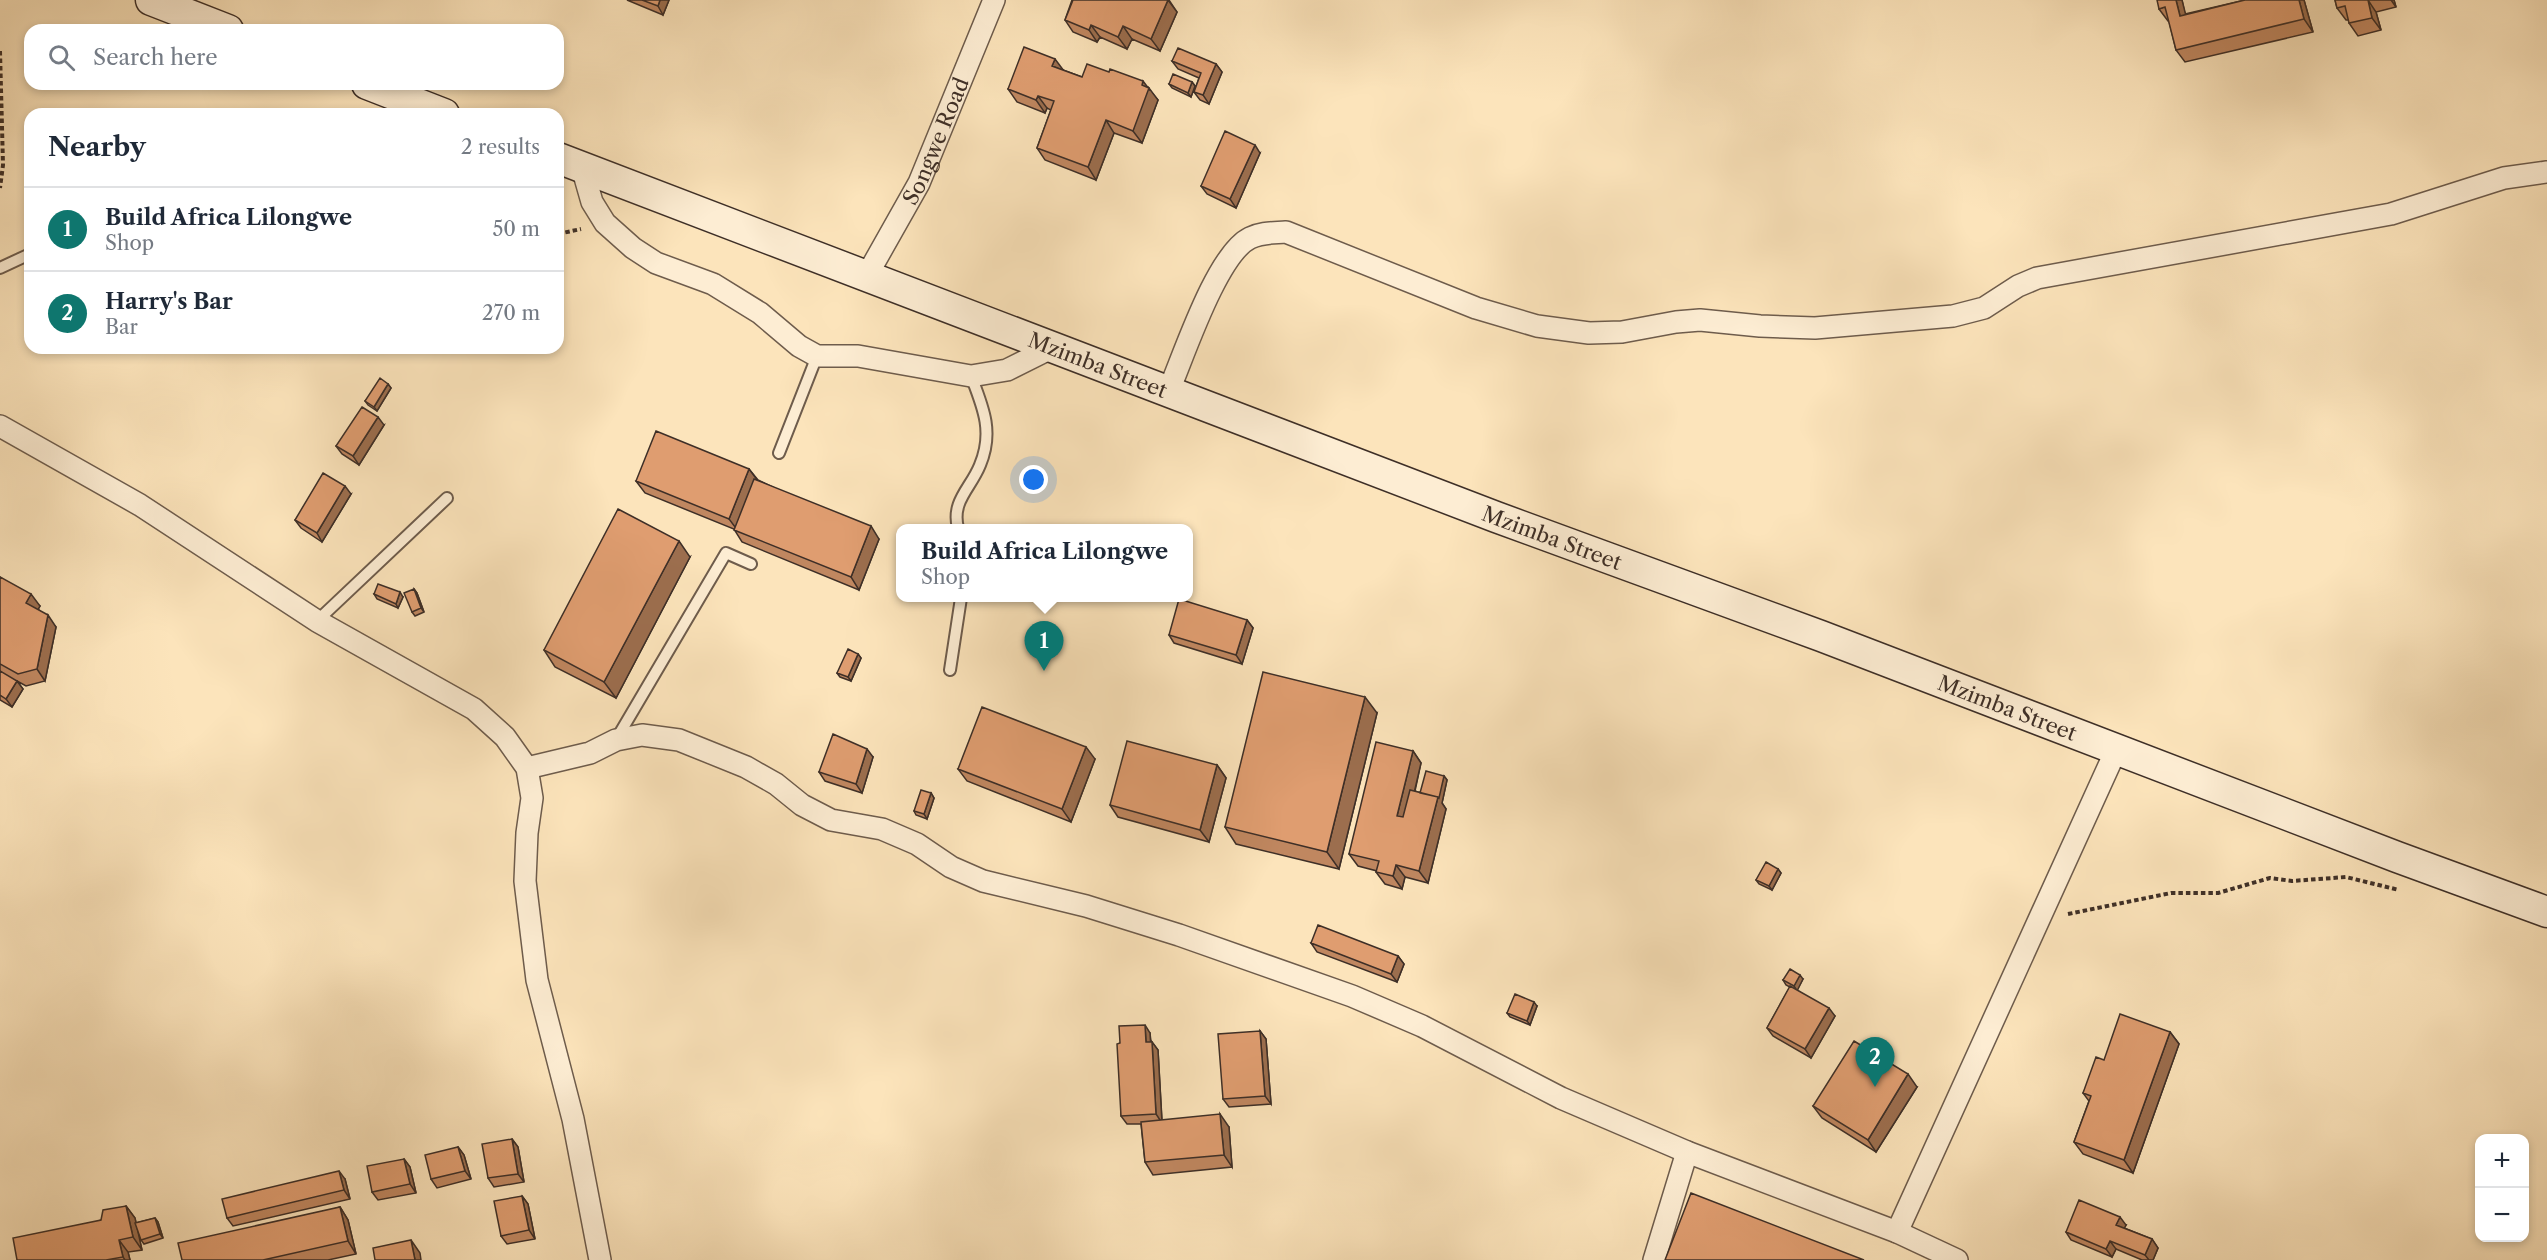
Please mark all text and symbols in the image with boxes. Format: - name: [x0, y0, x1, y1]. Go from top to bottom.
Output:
- search box: [24, 24, 564, 90]
- icon: search: [45, 41, 78, 74]
- text: Search here: [93, 44, 218, 71]
- street label: Songwe Road: [897, 73, 974, 209]
- text: Nearby: [48, 131, 146, 163]
- text: 2 results: [461, 135, 540, 159]
- text: Build Africa Lilongwe: [105, 204, 352, 231]
- text: 1: [63, 217, 72, 241]
- text: 50 m: [493, 217, 540, 241]
- text: Shop: [105, 231, 154, 255]
- text: Harry's Bar: [105, 288, 233, 315]
- text: 2: [62, 301, 73, 325]
- text: 270 m: [482, 301, 540, 325]
- text: Bar: [105, 315, 138, 339]
- street label: Mzimba Street: [1025, 327, 1171, 403]
- your location: [1019, 465, 1048, 494]
- street label: Mzimba Street: [1479, 500, 1626, 575]
- popup: [896, 524, 1193, 602]
- text: Build Africa Lilongwe: [921, 538, 1168, 565]
- text: Shop: [921, 565, 970, 589]
- pin: 1: [1024, 622, 1064, 671]
- street label: Mzimba Street: [1934, 670, 2081, 746]
- pin: 2: [1856, 1038, 1894, 1087]
- map controls: [2475, 1134, 2529, 1242]
- button: +: [2475, 1134, 2529, 1188]
- button: −: [2475, 1188, 2529, 1242]

